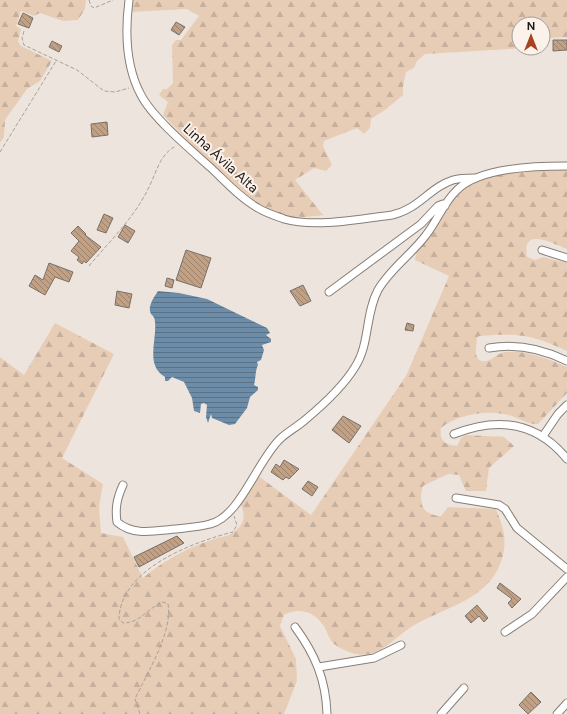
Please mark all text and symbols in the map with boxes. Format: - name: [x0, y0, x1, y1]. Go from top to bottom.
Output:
- north arrow: [511, 16, 551, 56]
- text: N: [527, 20, 535, 33]
- street label: Linha Ávila Alta: [180, 120, 262, 197]

